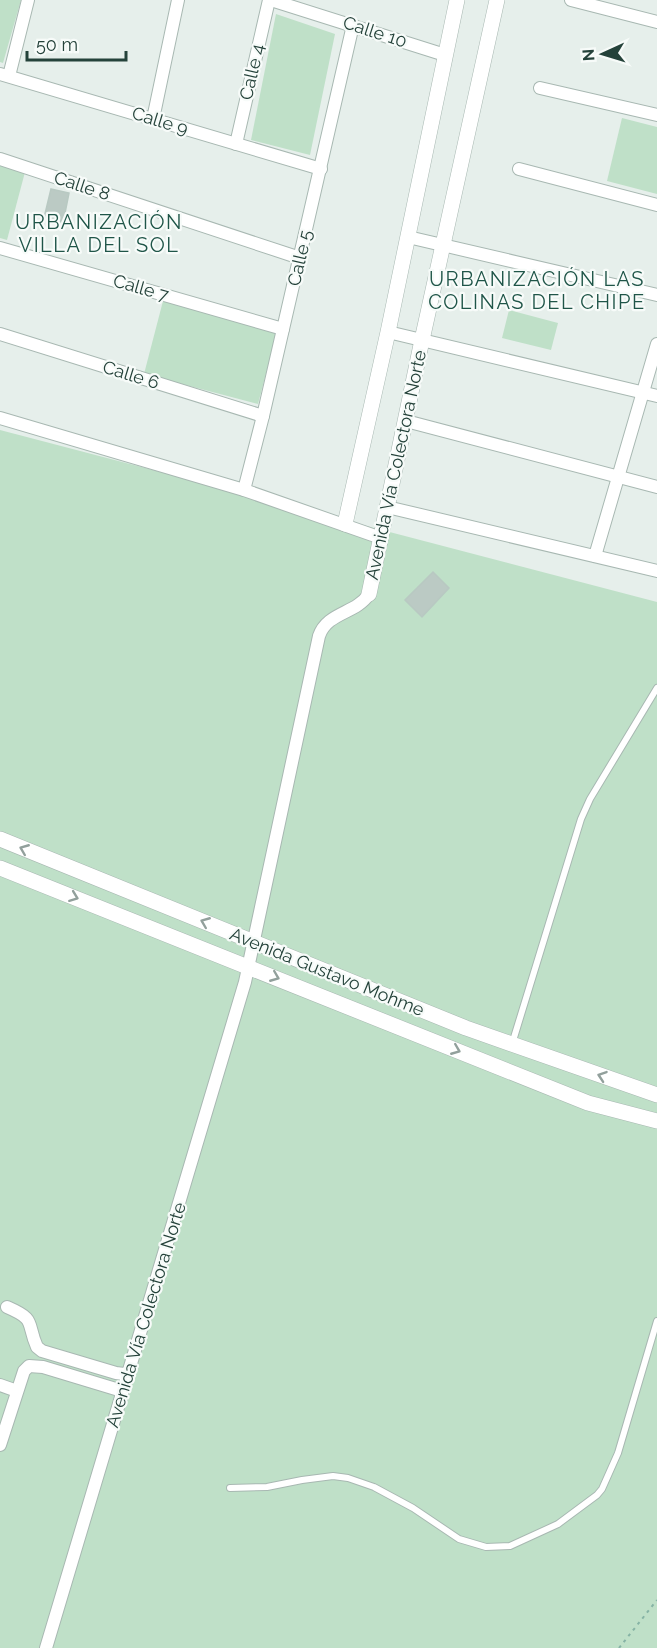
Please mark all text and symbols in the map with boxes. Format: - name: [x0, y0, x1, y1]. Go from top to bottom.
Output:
- street label: Calle 10: [341, 11, 410, 52]
- scale bar: [27, 24, 126, 62]
- north arrow: [573, 24, 633, 84]
- text: 50 m: [36, 34, 78, 55]
- street label: Calle 4: [235, 42, 268, 102]
- text: N: [579, 48, 598, 62]
- street label: Calle 9: [130, 102, 191, 139]
- street label: Calle 8: [51, 167, 113, 204]
- district label: URBANIZACIÓN VILLA DEL SOL: [15, 210, 183, 257]
- street label: Calle 5: [283, 228, 316, 288]
- district label: URBANIZACIÓN LAS COLINAS DEL CHIPE: [428, 267, 646, 314]
- street label: Calle 7: [111, 270, 172, 306]
- street label: Avenida Vía Colectora Norte: [361, 348, 430, 582]
- street label: Calle 6: [100, 356, 162, 393]
- one-way arrow: [19, 844, 30, 856]
- one-way arrow: [68, 890, 79, 903]
- one-way arrow: [200, 917, 211, 929]
- street label: Avenida Gustavo Mohme: [227, 923, 428, 1020]
- one-way arrow: [268, 970, 279, 982]
- one-way arrow: [449, 1043, 460, 1055]
- one-way arrow: [597, 1070, 608, 1083]
- street label: Avenida Vía Colectora Norte: [101, 1199, 190, 1430]

